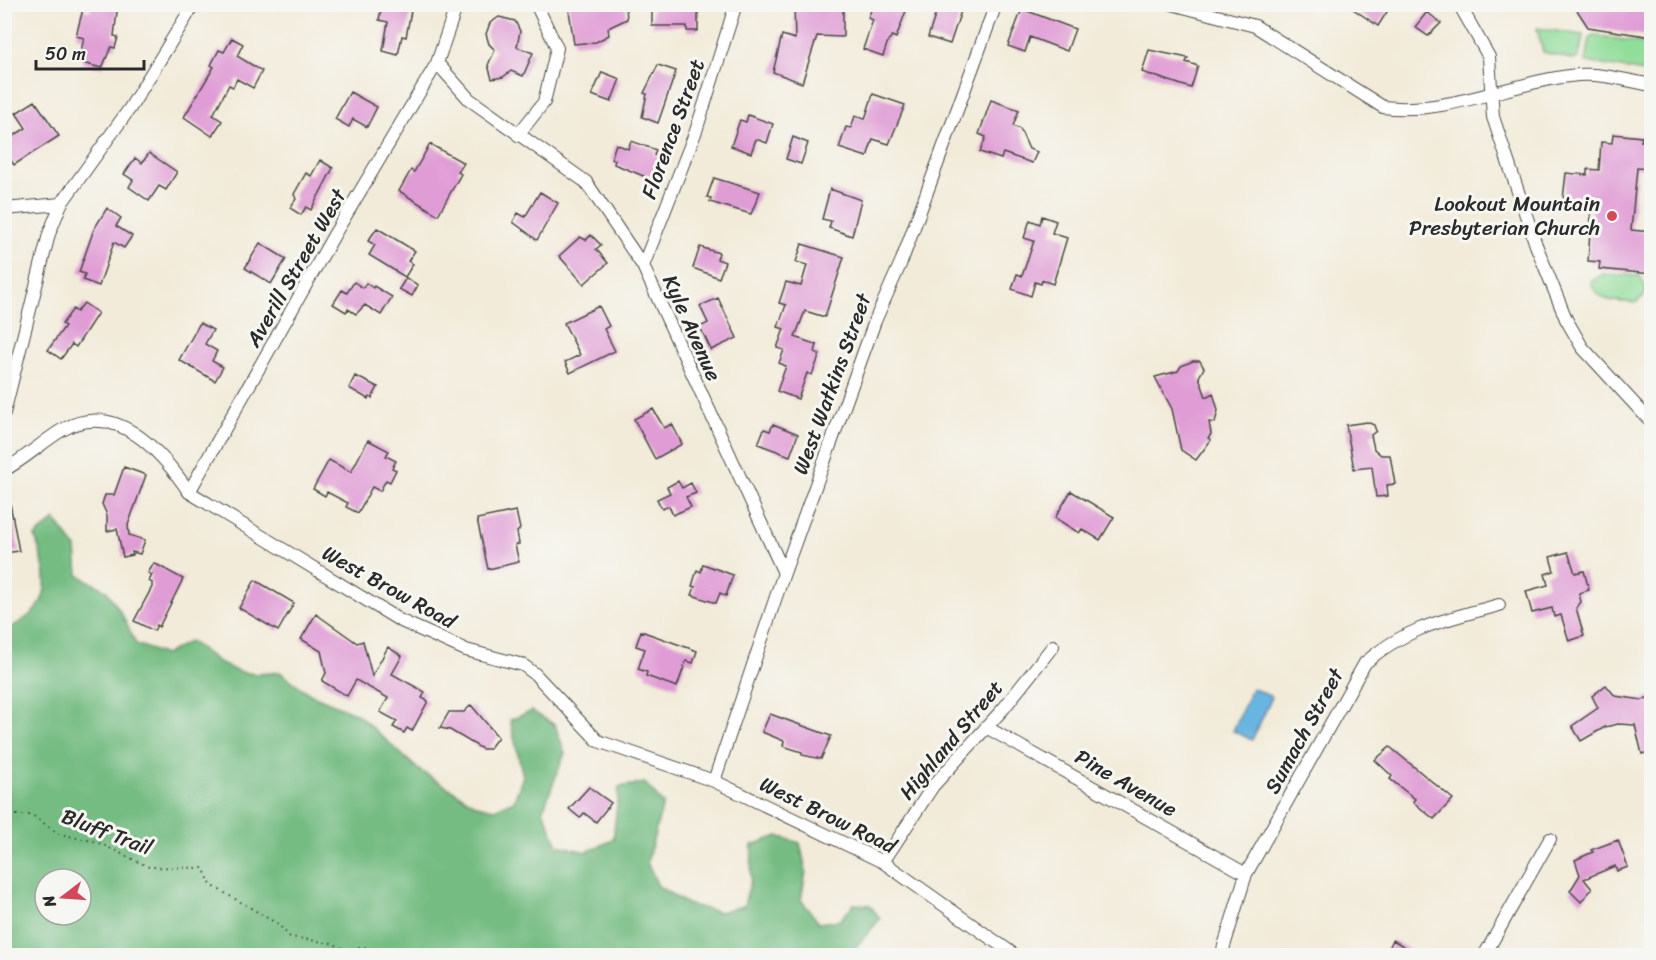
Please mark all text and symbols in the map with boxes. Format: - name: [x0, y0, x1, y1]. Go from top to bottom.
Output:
- scale bar: [36, 33, 144, 71]
- text: 50 m: [45, 38, 86, 70]
- street label: Florence Street: [630, 54, 716, 204]
- street label: Averill Street West: [235, 180, 358, 355]
- place label: Lookout Mountain Presbyterian Church: [1409, 185, 1600, 247]
- marker: Lookout Mountain Presbyterian Church: [1605, 209, 1619, 223]
- street label: Kyle Avenue: [652, 268, 733, 388]
- street label: West Watkins Street: [782, 287, 883, 480]
- street label: West Brow Road: [315, 534, 465, 641]
- street label: Sumach Street: [1254, 660, 1355, 801]
- street label: Highland Street: [889, 671, 1013, 809]
- street label: Pine Avenue: [1067, 738, 1185, 828]
- street label: West Brow Road: [753, 765, 905, 865]
- street label: Bluff Trail: [56, 797, 159, 867]
- north arrow: [33, 867, 93, 927]
- text: N: [33, 891, 65, 912]

